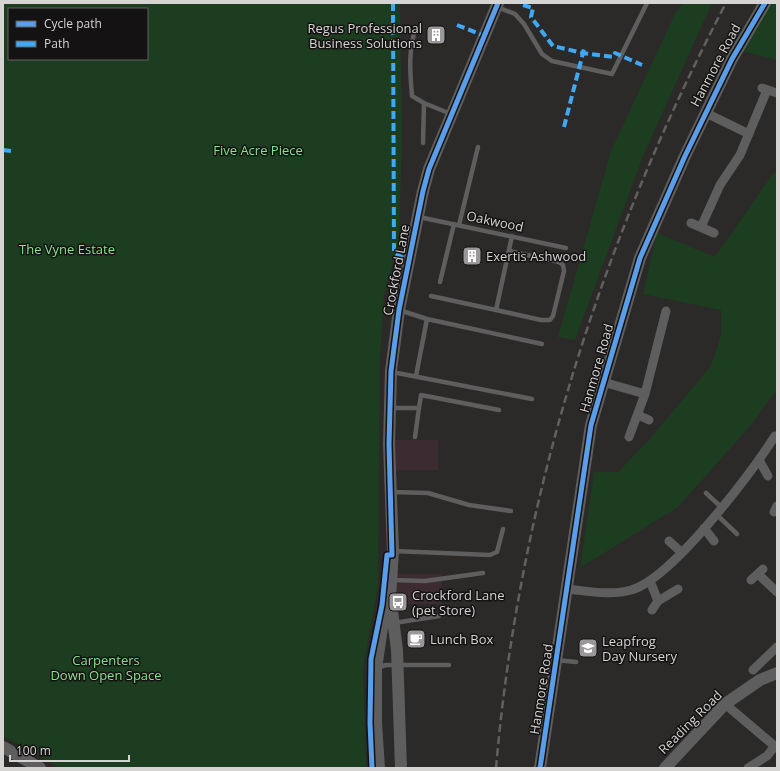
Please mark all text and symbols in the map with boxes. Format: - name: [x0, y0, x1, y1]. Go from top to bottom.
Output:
- legend: [8, 8, 148, 60]
- text: Cycle path: [44, 15, 102, 32]
- place label: Regus Professional Business Solutions: [307, 19, 422, 52]
- street label: Hanmore Road: [686, 20, 744, 110]
- building icon: Regus Professional Business Solutions: [425, 24, 447, 46]
- text: Path: [44, 35, 70, 52]
- park label: Five Acre Piece: [213, 141, 303, 159]
- street label: Oakwood: [465, 206, 525, 236]
- street label: Crockford Lane: [378, 223, 414, 317]
- park label: The Vyne Estate: [19, 240, 115, 258]
- building icon: Exertis Ashwood: [461, 245, 483, 267]
- place label: Exertis Ashwood: [486, 247, 586, 265]
- street label: Hanmore Road: [575, 321, 617, 415]
- place label: Crockford Lane (pet Store): [412, 586, 505, 619]
- bus stop icon: Crockford Lane (pet Store): [387, 591, 409, 613]
- cafe icon: Lunch Box: [405, 628, 427, 650]
- place label: Lunch Box: [430, 630, 494, 648]
- place label: Leapfrog Day Nursery: [602, 632, 677, 665]
- school or university icon: Leapfrog Day Nursery: [577, 637, 599, 659]
- street label: Hanmore Road: [525, 642, 557, 736]
- park label: Carpenters Down Open Space: [50, 651, 162, 684]
- street label: Reading Road: [654, 686, 726, 758]
- scale bar: [10, 737, 129, 763]
- text: 100 m: [16, 742, 51, 759]

